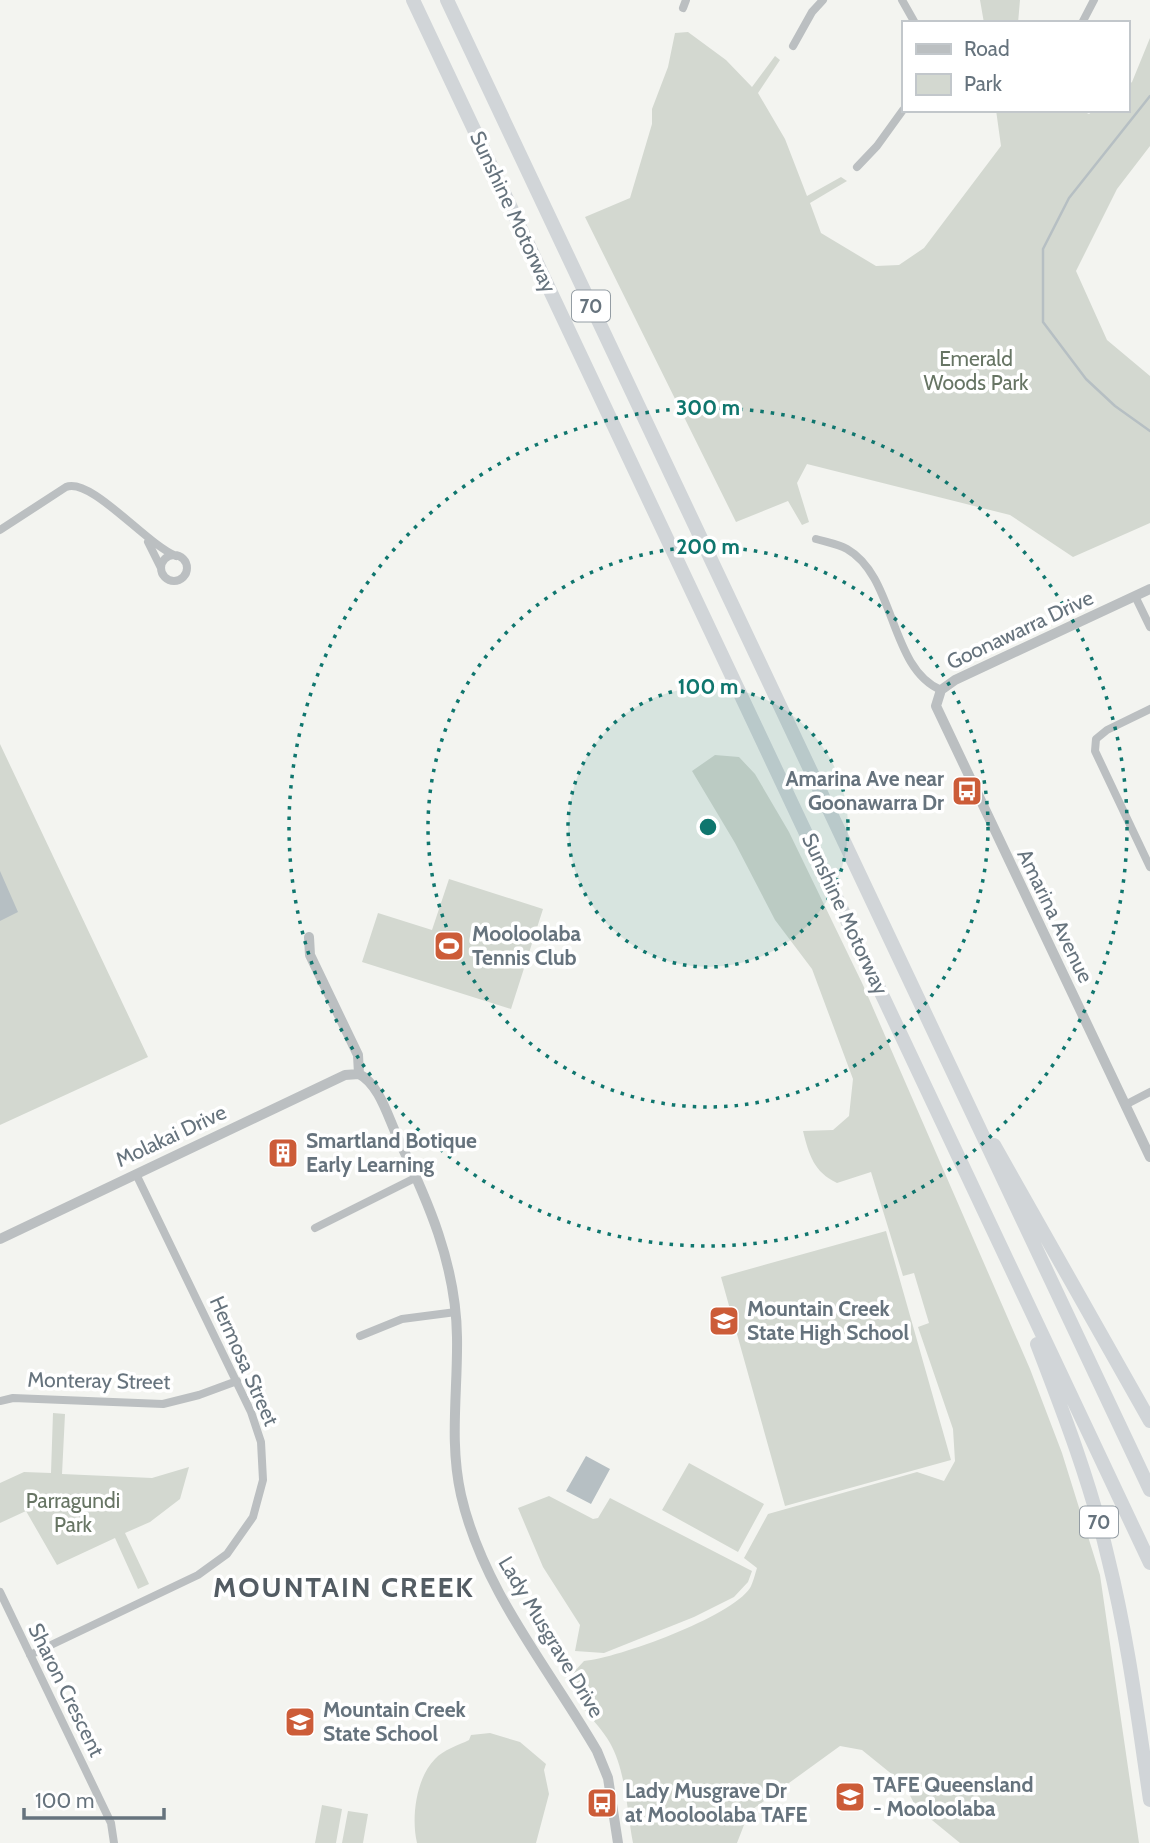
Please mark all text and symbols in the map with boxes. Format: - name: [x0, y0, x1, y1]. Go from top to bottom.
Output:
- legend: [902, 21, 1129, 112]
- text: Road: [964, 36, 1010, 61]
- text: Park: [964, 71, 1002, 96]
- street label: Sunshine Motorway: [465, 127, 562, 297]
- road number: 70: [572, 290, 610, 322]
- park label: Emerald Woods Park: [923, 346, 1029, 395]
- text: 300 m: [676, 395, 740, 420]
- text: 200 m: [676, 534, 740, 559]
- street label: Goonawarra Drive: [942, 585, 1097, 674]
- text: 100 m: [678, 674, 738, 699]
- place label: Amarina Ave near Goonawarra Dr: [785, 766, 944, 815]
- bus stop icon: Amarina Ave near Goonawarra Dr: [950, 774, 984, 808]
- centre of rings: [696, 815, 720, 839]
- street label: Sunshine Motorway: [797, 829, 894, 999]
- street label: Amarina Avenue: [1012, 845, 1099, 987]
- place label: Mooloolaba Tennis Club: [472, 921, 581, 970]
- sports icon: Mooloolaba Tennis Club: [432, 929, 466, 963]
- street label: Molakai Drive: [112, 1099, 230, 1172]
- place label: Smartland Botique Early Learning: [306, 1128, 477, 1177]
- building icon: Smartland Botique Early Learning: [266, 1136, 300, 1170]
- street label: Hermosa Street: [205, 1292, 284, 1430]
- place label: Mountain Creek State High School: [747, 1296, 909, 1345]
- school or university icon: Mountain Creek State High School: [707, 1304, 741, 1338]
- street label: Monteray Street: [27, 1367, 171, 1394]
- park label: Parragundi Park: [26, 1488, 120, 1537]
- road number: 70: [1080, 1506, 1118, 1538]
- street label: Lady Musgrave Drive: [493, 1552, 610, 1722]
- district label: MOUNTAIN CREEK: [213, 1570, 475, 1604]
- street label: Sharon Crescent: [23, 1619, 110, 1761]
- place label: Mountain Creek State School: [323, 1697, 466, 1746]
- school or university icon: Mountain Creek State School: [283, 1705, 317, 1739]
- place label: TAFE Queensland - Mooloolaba: [873, 1772, 1033, 1821]
- scale bar: [24, 1776, 164, 1820]
- place label: Lady Musgrave Dr at Mooloolaba TAFE: [625, 1778, 808, 1827]
- school or university icon: TAFE Queensland - Mooloolaba: [833, 1780, 867, 1814]
- bus stop icon: Lady Musgrave Dr at Mooloolaba TAFE: [585, 1786, 619, 1820]
- text: 100 m: [35, 1788, 94, 1813]

